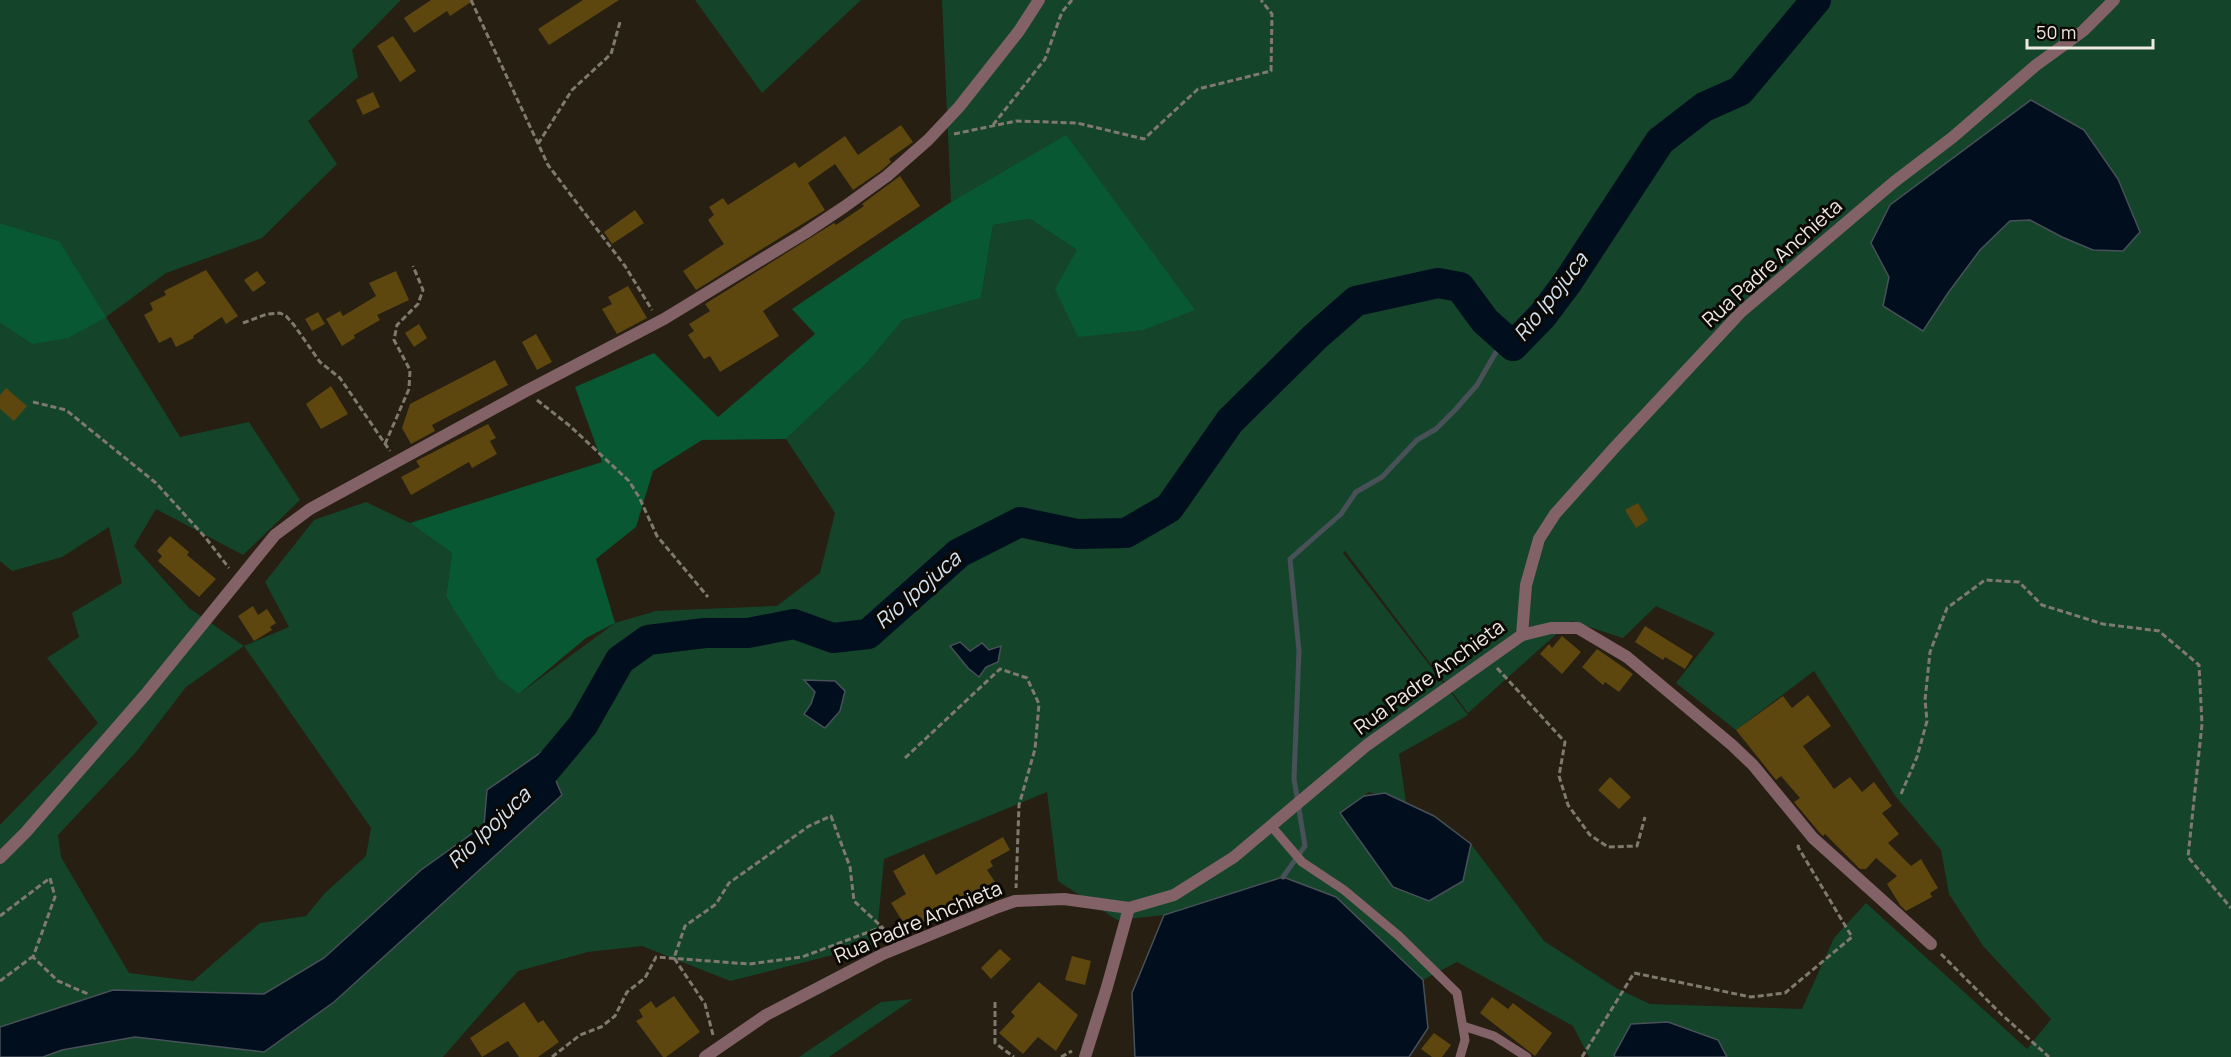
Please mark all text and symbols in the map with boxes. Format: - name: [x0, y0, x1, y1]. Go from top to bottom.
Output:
- scale bar: [2027, 12, 2153, 50]
- text: 50 m: [2036, 20, 2076, 44]
- street label: Rua Padre Anchieta: [1696, 192, 1848, 333]
- water label: Rio Ipojuca: [1507, 245, 1595, 347]
- water label: Rio Ipojuca: [868, 543, 967, 634]
- street label: Rua Padre Anchieta: [1348, 613, 1509, 740]
- water label: Rio Ipojuca: [441, 780, 537, 874]
- street label: Rua Padre Anchieta: [830, 874, 1006, 969]

